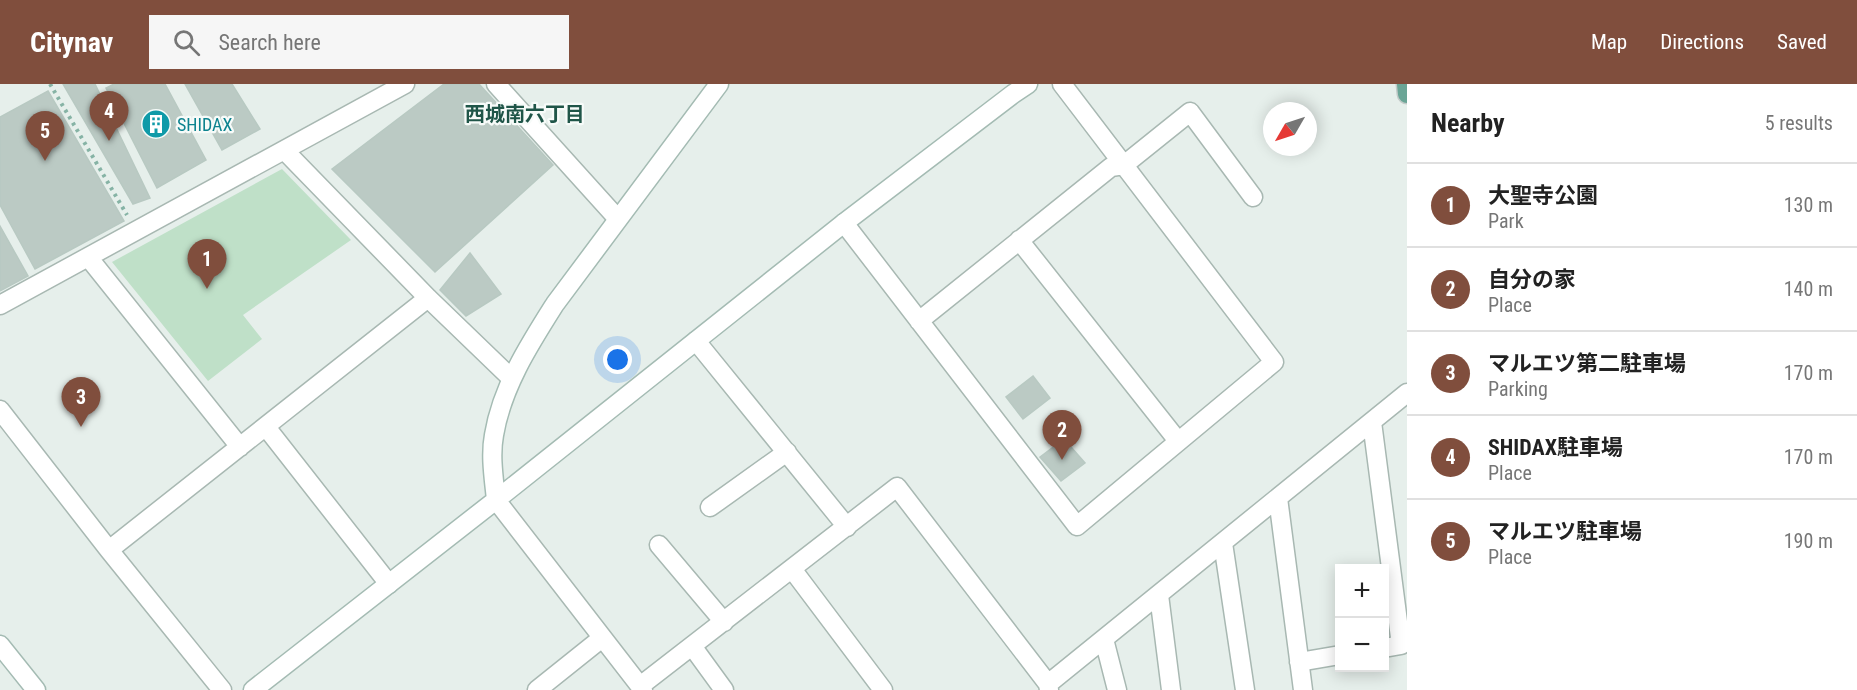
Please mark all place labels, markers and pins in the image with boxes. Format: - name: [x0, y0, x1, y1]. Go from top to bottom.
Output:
- pin: 4: [90, 92, 128, 141]
- building icon: SHIDAX: [140, 108, 172, 140]
- pin: 5: [26, 112, 64, 161]
- place label: SHIDAX: [177, 114, 232, 135]
- pin: 1: [188, 240, 226, 289]
- pin: 3: [62, 378, 100, 427]
- pin: 2: [1042, 410, 1082, 460]

